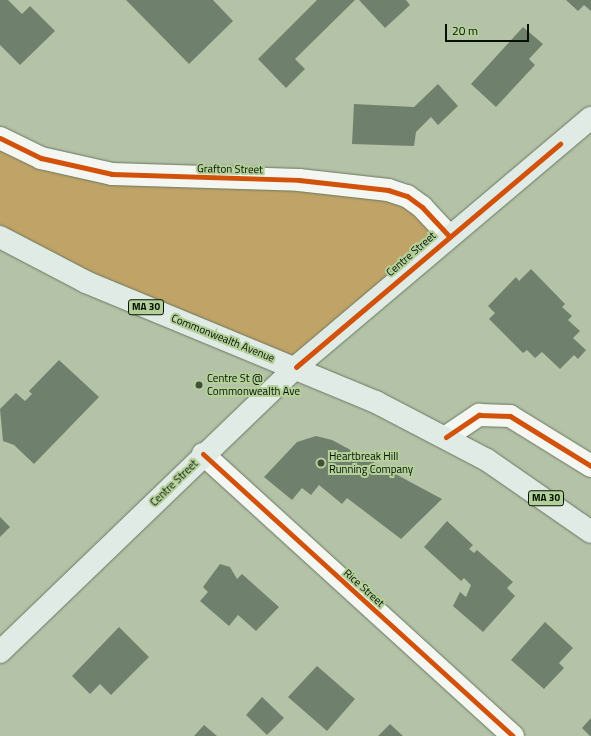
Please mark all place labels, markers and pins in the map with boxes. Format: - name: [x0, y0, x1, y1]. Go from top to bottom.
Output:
- place label: Centre St @ Commonwealth Ave: [207, 372, 300, 398]
- marker: Centre St @ Commonwealth Ave: [194, 380, 204, 390]
- place label: Heartbreak Hill Running Company: [329, 450, 413, 476]
- marker: Heartbreak Hill Running Company: [316, 458, 326, 468]

